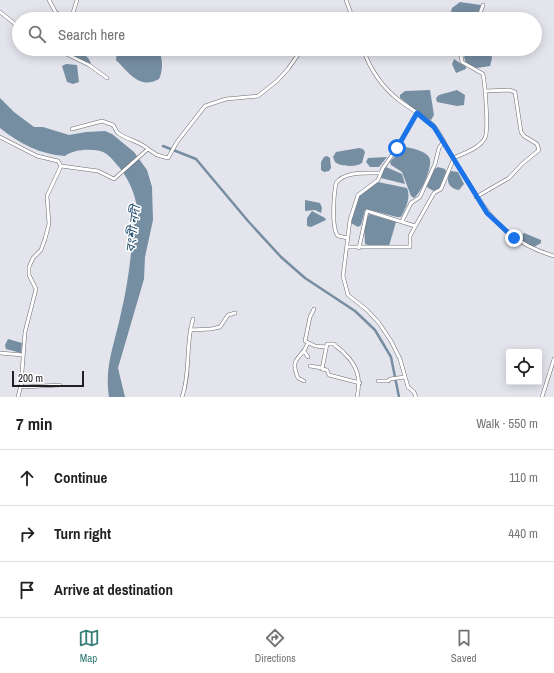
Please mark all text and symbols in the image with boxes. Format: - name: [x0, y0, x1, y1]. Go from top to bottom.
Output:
- search box: [12, 12, 542, 56]
- icon: search: [26, 23, 48, 45]
- text: Search here: [58, 24, 125, 45]
- route start: [388, 139, 406, 157]
- water label: বংশী নদী: [122, 202, 145, 253]
- route end: [505, 229, 523, 247]
- map controls: [506, 349, 542, 385]
- button: locate: [506, 349, 542, 385]
- scale bar: [12, 369, 84, 388]
- text: 200 m: [18, 371, 43, 385]
- text: 7 min: [16, 412, 52, 435]
- text: Walk · 550 m: [476, 415, 538, 432]
- icon: ahead: [16, 467, 38, 489]
- text: Continue: [54, 467, 107, 488]
- text: 110 m: [509, 469, 538, 486]
- icon: right: [16, 523, 38, 545]
- text: Turn right: [54, 523, 111, 544]
- text: 440 m: [508, 525, 538, 542]
- icon: arrive: [16, 579, 38, 601]
- text: Arrive at destination: [54, 579, 173, 600]
- tab: Map: [78, 627, 100, 665]
- tab: Directions: [255, 627, 296, 665]
- tab: Saved: [451, 627, 476, 665]

